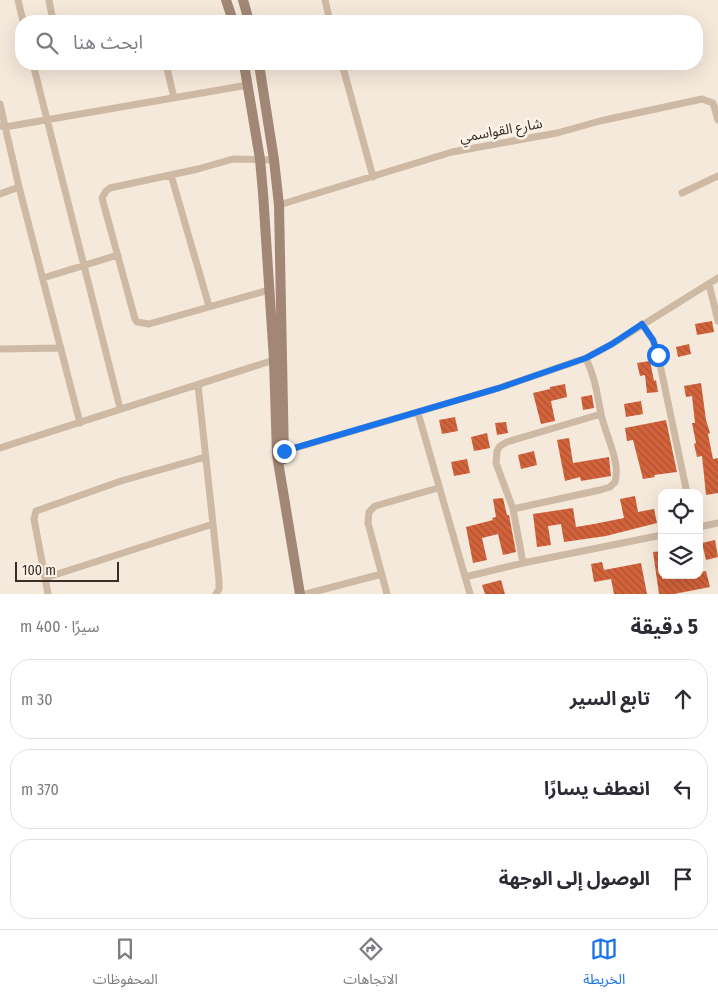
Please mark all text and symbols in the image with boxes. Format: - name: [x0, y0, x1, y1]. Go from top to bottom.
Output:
- search box: [15, 15, 703, 70]
- icon: search: [33, 29, 61, 57]
- text: ابحث هنا: [73, 31, 143, 54]
- street label: شارع القواسمي: [458, 115, 544, 148]
- route start: [647, 344, 670, 367]
- route end: [273, 440, 296, 463]
- map controls: [658, 489, 703, 579]
- button: locate: [658, 489, 703, 534]
- button: layers: [658, 534, 703, 579]
- scale bar: [15, 559, 119, 582]
- text: 100 m: [22, 562, 56, 579]
- text: 5 دقيقة: [630, 614, 698, 640]
- text: سيرًا · 400 m: [20, 617, 100, 636]
- icon: ahead: [669, 685, 697, 713]
- text: تابع السير: [570, 687, 650, 710]
- text: 30 m: [21, 690, 53, 709]
- icon: left: [669, 775, 697, 803]
- text: انعطف يسارًا: [544, 777, 650, 800]
- text: 370 m: [21, 780, 59, 799]
- icon: arrive: [669, 865, 697, 893]
- text: الوصول إلى الوجهة: [499, 867, 650, 890]
- tab: المحفوظات: [93, 935, 158, 994]
- tab: الاتجاهات: [343, 935, 398, 994]
- tab: الخريطة: [583, 935, 625, 994]

